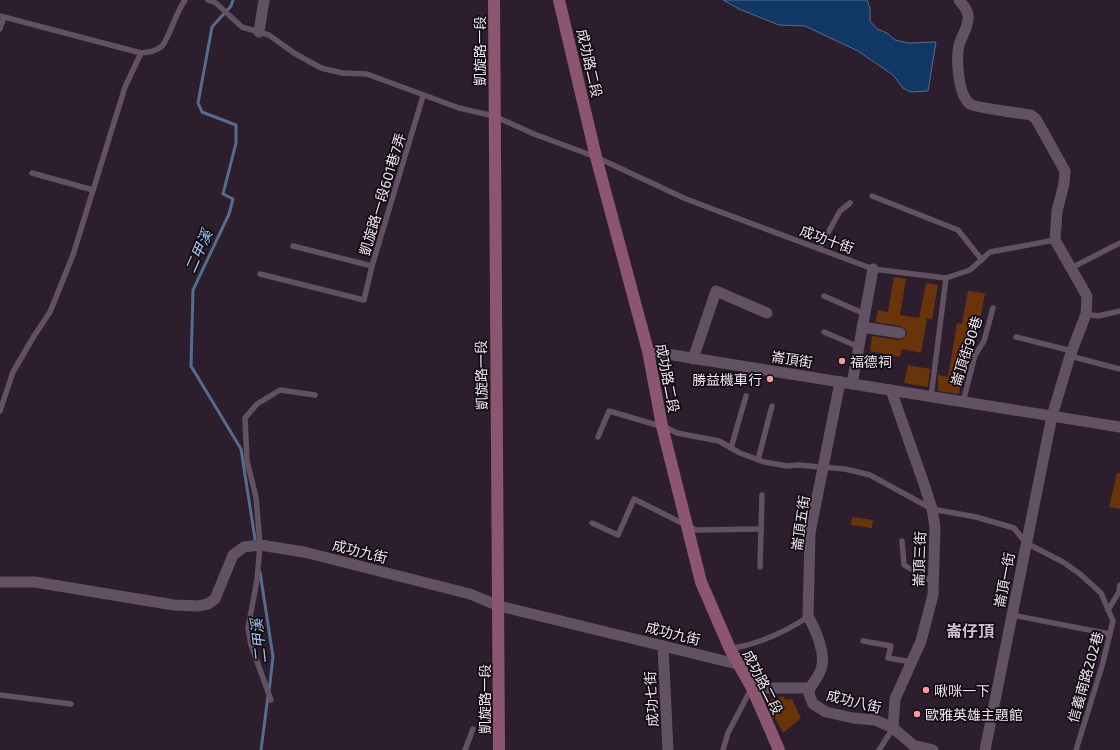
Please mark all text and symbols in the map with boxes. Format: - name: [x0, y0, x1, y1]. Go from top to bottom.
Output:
- street label: 凱旋路一段: [471, 16, 488, 86]
- street label: 成功路二段: [574, 27, 606, 99]
- street label: 凱旋路一段601巷7弄: [355, 131, 409, 257]
- street label: 成功十街: [798, 221, 856, 257]
- water label: 二甲溪: [181, 225, 216, 275]
- street label: 崙頂街90巷: [947, 314, 985, 388]
- street label: 凱旋路一段: [472, 340, 490, 410]
- street label: 成功路二段: [653, 342, 683, 414]
- street label: 崙頂街: [770, 347, 814, 371]
- place label: 福德祠: [850, 353, 892, 370]
- marker: 福德祠: [837, 356, 847, 366]
- place label: 勝益機車行: [692, 371, 762, 388]
- marker: 勝益機車行: [765, 374, 775, 384]
- street label: 崙頂五街: [788, 494, 812, 552]
- street label: 崙頂三街: [910, 531, 928, 587]
- street label: 成功九街: [331, 536, 389, 566]
- street label: 崙頂一街: [990, 551, 1018, 609]
- water label: 二甲溪: [246, 616, 269, 664]
- street label: 成功九街: [644, 618, 702, 648]
- district label: 崙仔頂: [946, 621, 995, 640]
- street label: 信義南路202巷: [1064, 629, 1106, 725]
- street label: 成功路二段: [740, 647, 786, 717]
- street label: 凱旋路一段: [476, 664, 493, 734]
- street label: 成功七街: [641, 671, 661, 727]
- place label: 啾咪一下: [934, 682, 990, 699]
- marker: 啾咪一下: [921, 685, 931, 695]
- street label: 成功八街: [825, 686, 883, 716]
- place label: 歐雅英雄主題館: [925, 706, 1023, 723]
- marker: 歐雅英雄主題館: [912, 709, 922, 719]

